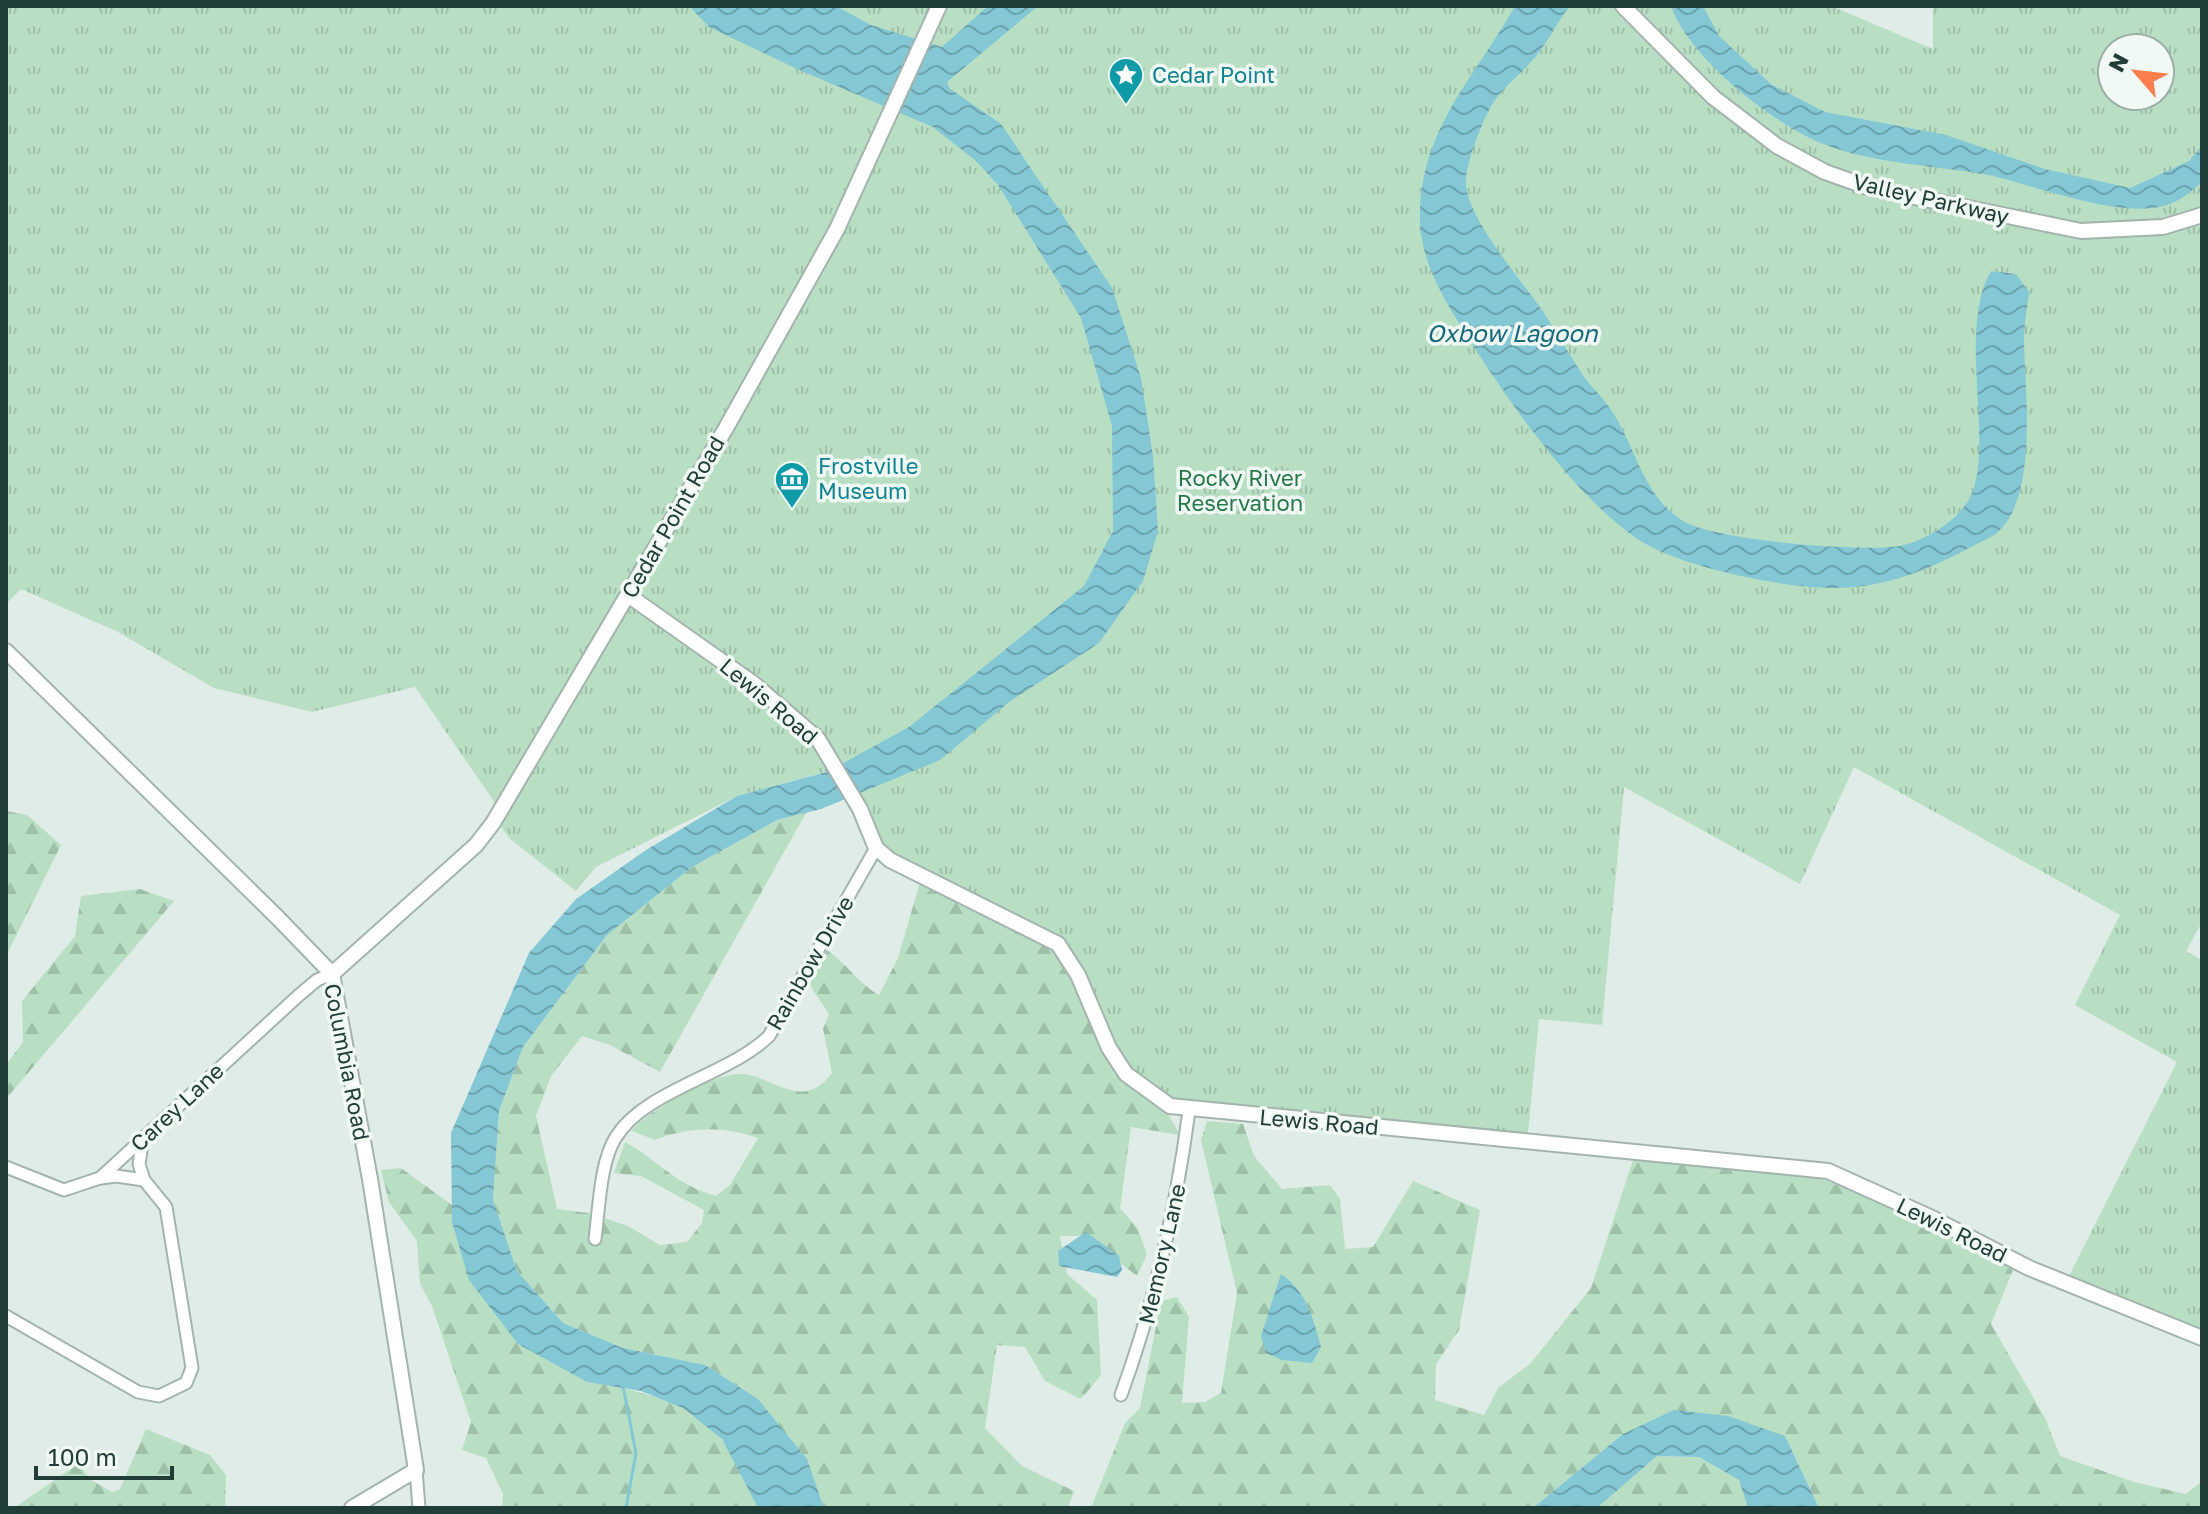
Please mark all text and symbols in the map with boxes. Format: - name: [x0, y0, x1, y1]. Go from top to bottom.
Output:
- north arrow: [2096, 32, 2176, 112]
- text: N: [2102, 49, 2134, 76]
- place icon: Cedar Point: [1107, 56, 1145, 106]
- place label: Cedar Point: [1152, 61, 1275, 88]
- street label: Valley Parkway: [1850, 167, 2012, 230]
- water label: Oxbow Lagoon: [1427, 318, 1599, 348]
- street label: Cedar Point Road: [615, 431, 730, 603]
- place label: Frostville Museum: [818, 452, 918, 504]
- museum icon: Frostville Museum: [773, 460, 811, 510]
- park label: Rocky River Reservation: [1177, 464, 1303, 516]
- street label: Lewis Road: [715, 652, 824, 749]
- street label: Rainbow Drive: [760, 891, 859, 1035]
- street label: Columbia Road: [319, 981, 376, 1143]
- street label: Carey Lane: [125, 1057, 229, 1157]
- street label: Lewis Road: [1258, 1103, 1380, 1140]
- street label: Memory Lane: [1132, 1181, 1191, 1327]
- street label: Lewis Road: [1893, 1191, 2012, 1268]
- scale bar: [36, 1430, 172, 1480]
- text: 100 m: [48, 1442, 117, 1471]

